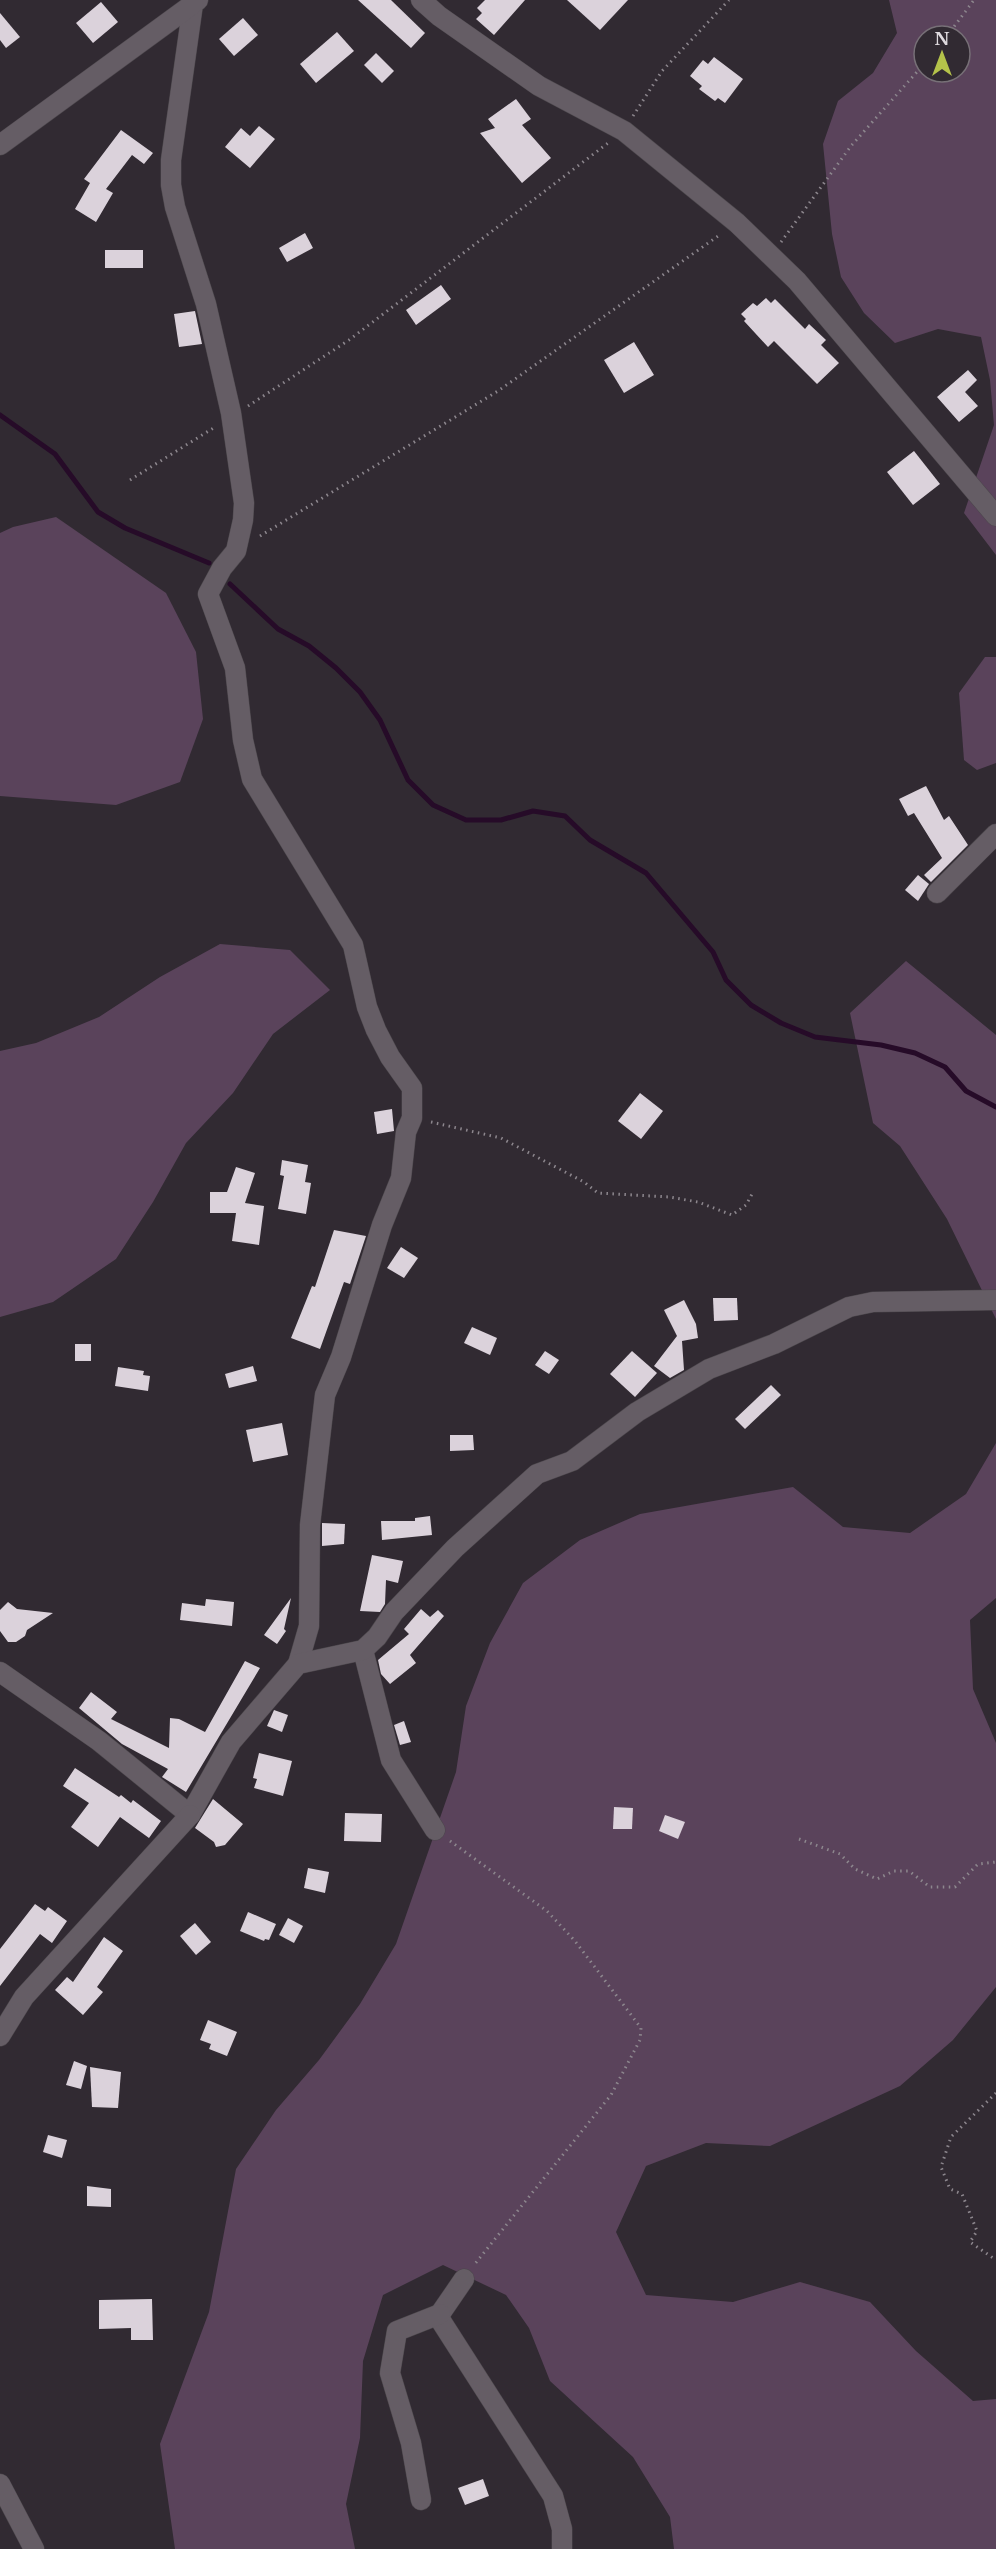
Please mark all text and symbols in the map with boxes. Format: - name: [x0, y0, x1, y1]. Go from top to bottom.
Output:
- north arrow: [912, 24, 972, 84]
- text: N: [934, 29, 950, 49]

